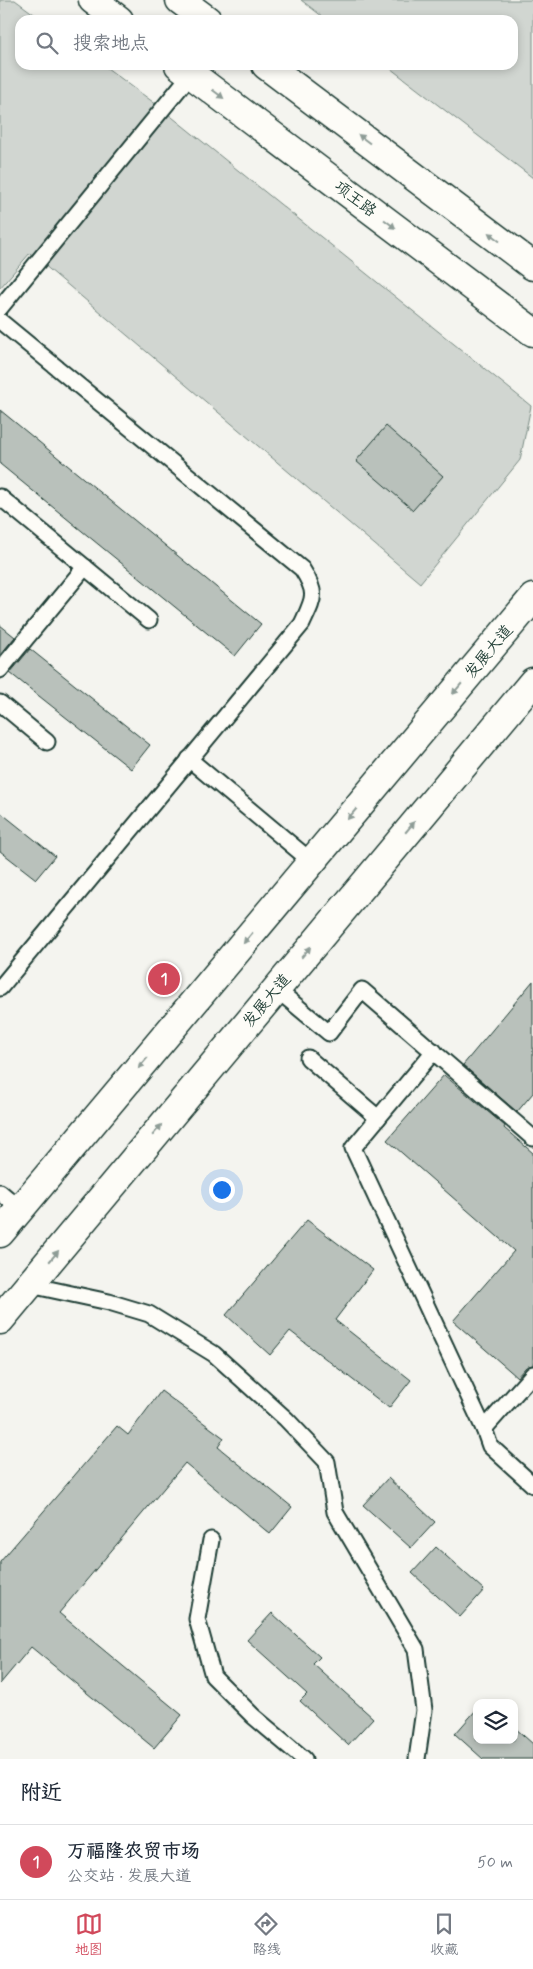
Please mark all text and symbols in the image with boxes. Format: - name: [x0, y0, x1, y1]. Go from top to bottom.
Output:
- search box: [15, 15, 518, 70]
- icon: search: [33, 29, 61, 57]
- text: 搜索地点: [73, 31, 149, 56]
- one-way arrow: [211, 89, 224, 100]
- one-way arrow: [357, 134, 371, 144]
- street label: 项王路: [330, 176, 381, 222]
- one-way arrow: [383, 218, 396, 229]
- one-way arrow: [487, 232, 501, 242]
- street label: 发展大道: [461, 621, 518, 683]
- one-way arrow: [451, 682, 462, 695]
- one-way arrow: [347, 807, 358, 820]
- one-way arrow: [405, 821, 416, 834]
- one-way arrow: [242, 931, 253, 944]
- one-way arrow: [300, 945, 311, 958]
- pin: 1: [148, 960, 180, 998]
- street label: 发展大道: [239, 970, 296, 1032]
- one-way arrow: [138, 1056, 149, 1069]
- one-way arrow: [152, 1124, 163, 1137]
- your location: [209, 1177, 235, 1203]
- one-way arrow: [48, 1249, 59, 1262]
- map controls: [473, 1699, 518, 1744]
- button: layers: [473, 1699, 518, 1744]
- text: 附近: [20, 1779, 62, 1807]
- text: 万福隆农贸市场: [67, 1839, 200, 1864]
- text: 1: [32, 1852, 40, 1873]
- text: 50 m: [477, 1852, 513, 1873]
- text: 公交站 · 发展大道: [67, 1866, 191, 1887]
- tab: 地图: [75, 1910, 103, 1959]
- tab: 路线: [252, 1910, 280, 1959]
- tab: 收藏: [430, 1910, 458, 1959]

